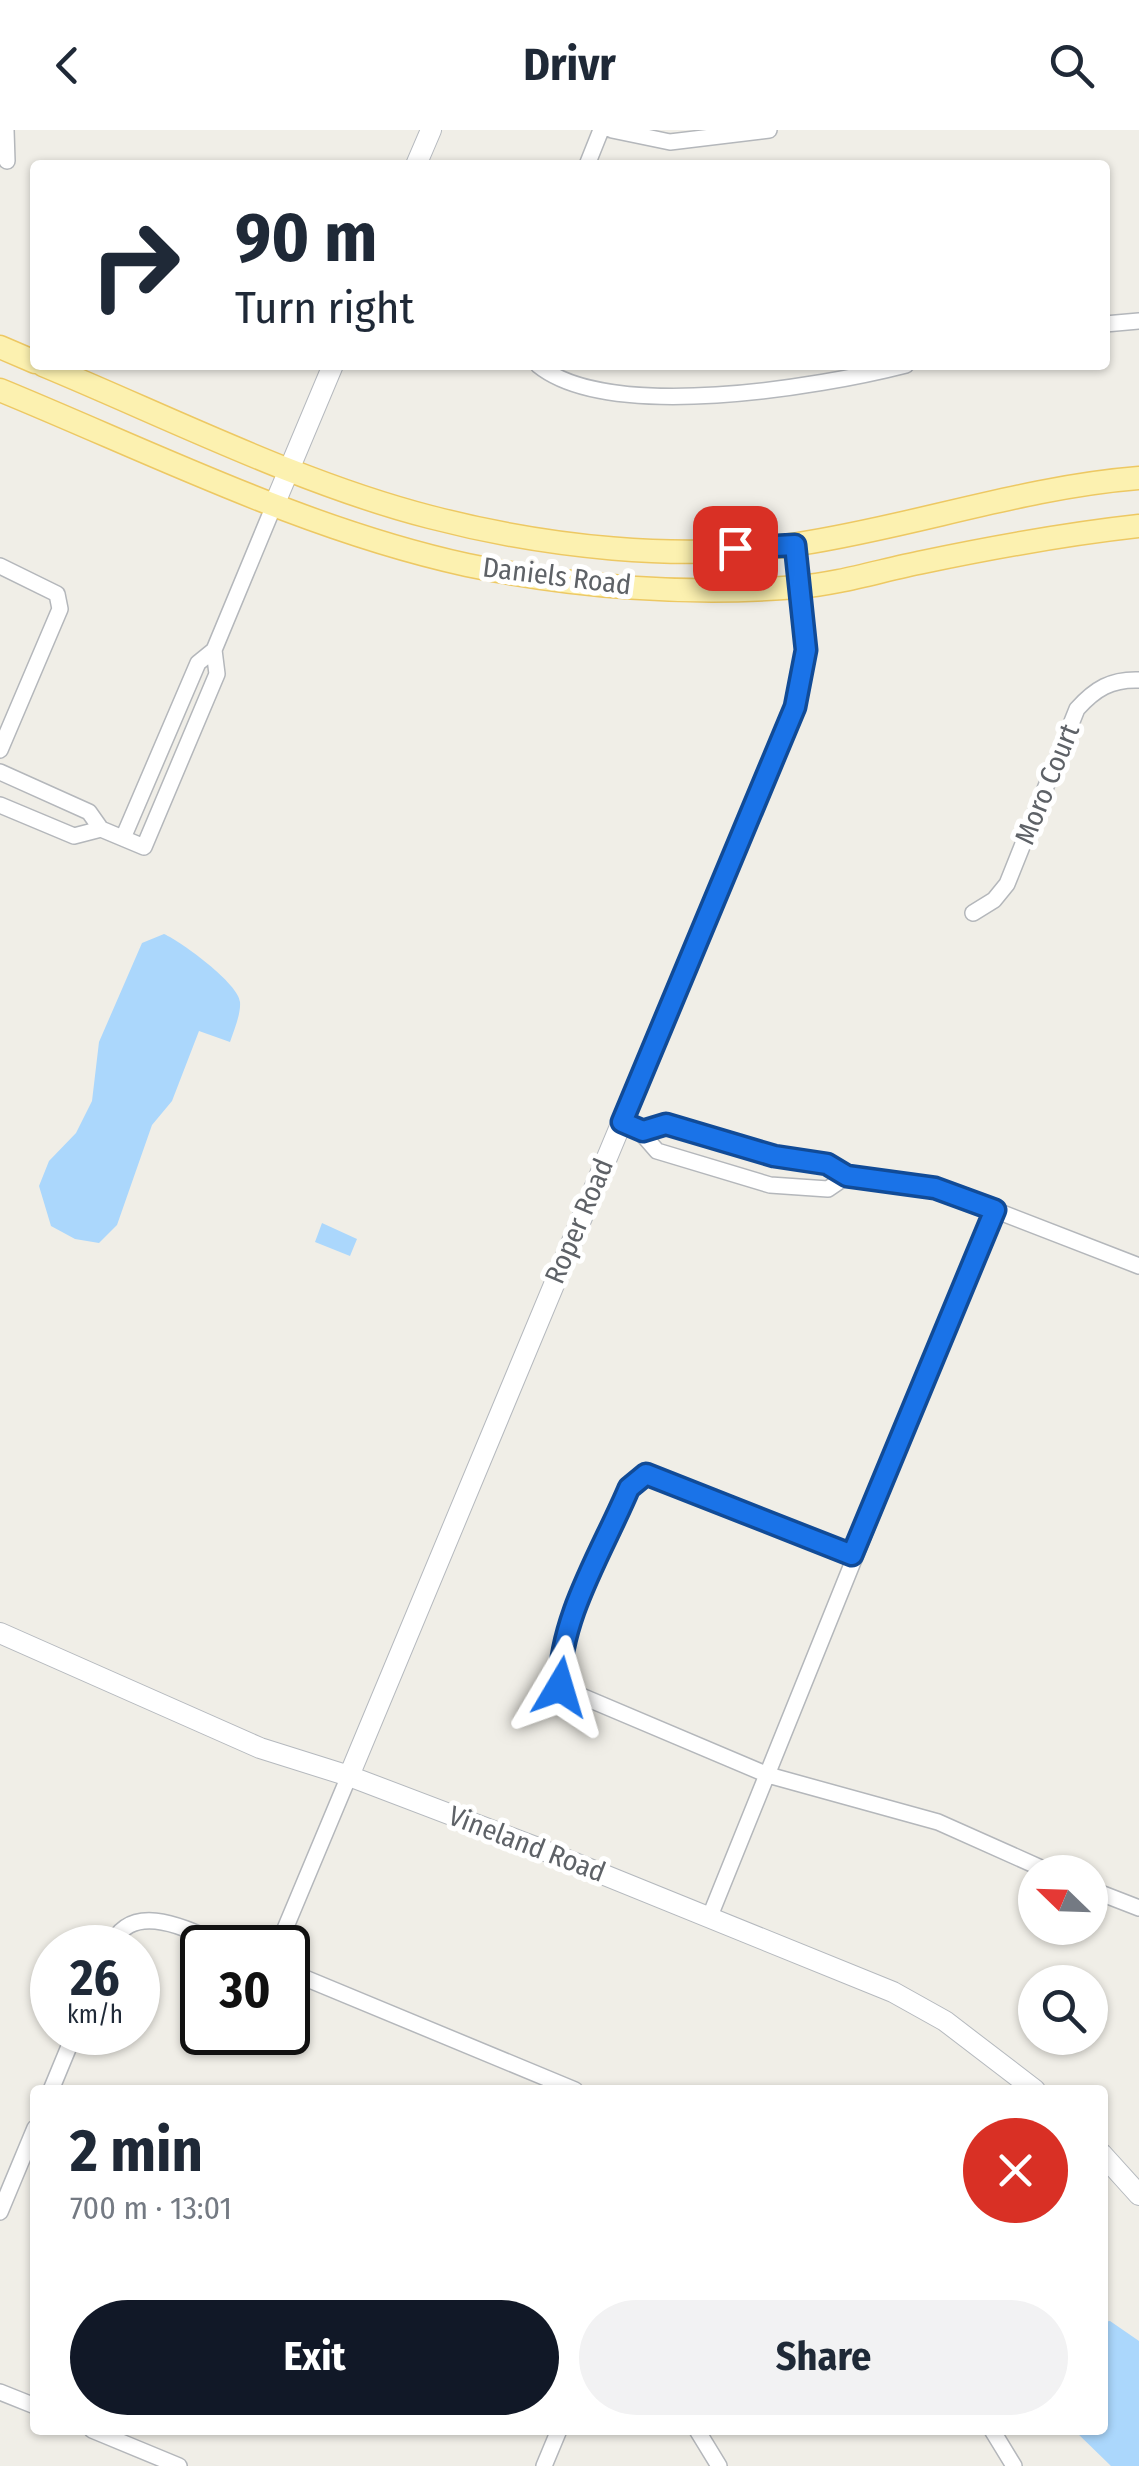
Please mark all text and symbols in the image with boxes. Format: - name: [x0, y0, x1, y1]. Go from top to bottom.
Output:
- icon: back: [40, 38, 95, 93]
- text: Drivr: [523, 38, 616, 92]
- icon: search: [1044, 38, 1099, 93]
- text: 90 m: [235, 196, 377, 280]
- icon: right: [70, 200, 200, 330]
- text: Turn right: [235, 281, 414, 335]
- pin: [693, 506, 778, 591]
- icon: arrive: [708, 521, 763, 576]
- street label: Daniels Road: [481, 551, 633, 601]
- street label: Moro Court: [1008, 718, 1086, 849]
- street label: Roper Road: [538, 1153, 620, 1289]
- position arrow: [508, 1635, 612, 1739]
- street label: Vineland Road: [444, 1799, 610, 1889]
- north arrow: [1018, 1855, 1108, 1945]
- map controls: [1018, 1855, 1108, 2055]
- speed limit sign: 30: [180, 1925, 310, 2055]
- text: 26: [70, 1948, 120, 2008]
- button: search: [1018, 1965, 1108, 2055]
- text: km/h: [67, 2000, 123, 2030]
- text: 2 min: [70, 2115, 203, 2187]
- button: close: [963, 2118, 1068, 2223]
- text: 700 m · 13:01: [70, 2189, 232, 2227]
- button: Exit: [70, 2300, 559, 2415]
- button: Share: [579, 2300, 1068, 2415]

